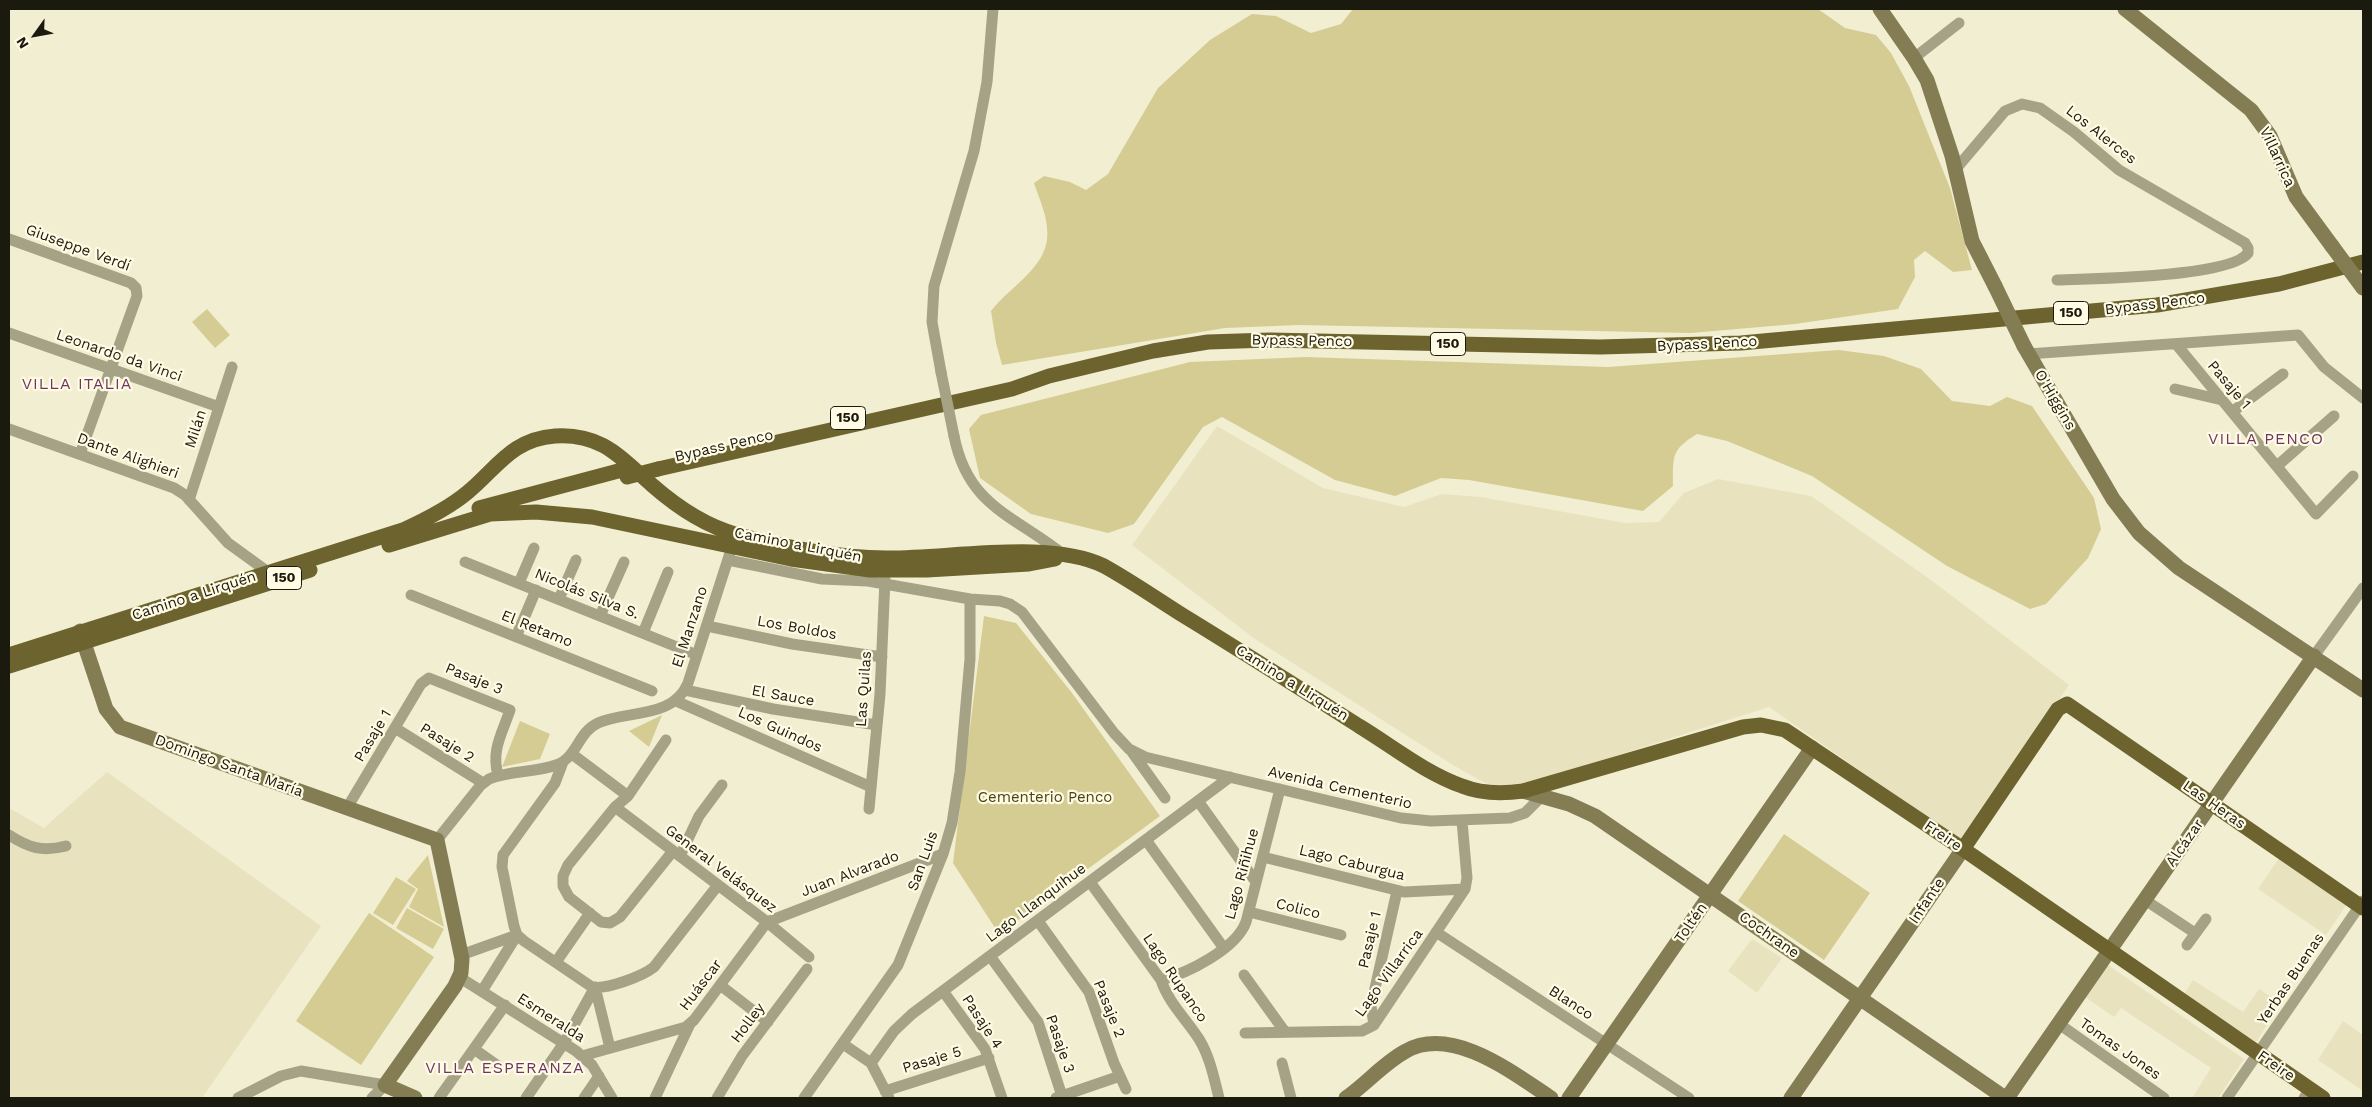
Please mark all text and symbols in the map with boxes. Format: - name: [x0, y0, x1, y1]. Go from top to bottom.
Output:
- north arrow: [10, 10, 60, 60]
- text: N: [13, 34, 32, 52]
- street label: Los Alerces: [2062, 102, 2140, 168]
- street label: Villarrica: [2255, 124, 2299, 190]
- street label: Giuseppe Verdí: [23, 221, 133, 275]
- street label: Bypass Penco: [2104, 289, 2206, 319]
- road number: 150: [2054, 302, 2088, 324]
- street label: Leonardo da Vinci: [54, 326, 184, 386]
- street label: Bypass Penco: [1251, 331, 1353, 351]
- road number: 150: [1430, 332, 1466, 356]
- street label: Bypass Penco: [1656, 332, 1758, 356]
- street label: Pasaje 1: [2204, 357, 2254, 413]
- street label: O'Higgins: [2030, 367, 2080, 433]
- district label: VILLA ITALIA: [20, 374, 134, 394]
- road number: 150: [830, 406, 866, 429]
- street label: Milán: [181, 408, 211, 450]
- street label: Bypass Penco: [673, 426, 775, 466]
- street label: Dante Alighieri: [75, 429, 181, 483]
- district label: VILLA PENCO: [2207, 429, 2325, 449]
- street label: Camino a Lirquén: [733, 524, 863, 566]
- street label: Nicolás Silva S.: [532, 565, 642, 623]
- road number: 150: [266, 566, 302, 590]
- street label: Camino a Lirquén: [130, 567, 258, 625]
- street label: El Manzano: [668, 584, 712, 670]
- street label: El Retamo: [499, 607, 575, 651]
- street label: Los Boldos: [756, 612, 838, 644]
- street label: Camino a Lirquén: [1232, 641, 1352, 725]
- street label: Las Quilas: [852, 650, 876, 728]
- street label: Pasaje 3: [443, 659, 505, 699]
- street label: El Sauce: [750, 682, 816, 710]
- street label: Los Guindos: [735, 703, 825, 757]
- street label: Pasaje 1: [350, 707, 396, 765]
- street label: Pasaje 2: [417, 719, 477, 767]
- street label: Domingo Santa María: [152, 731, 306, 801]
- street label: Avenida Cementerio: [1266, 763, 1414, 813]
- street label: Las Heras: [2179, 777, 2249, 833]
- park label: Cementerio Penco: [978, 789, 1112, 807]
- street label: Alcázar: [2162, 816, 2208, 870]
- street label: Freire: [1921, 817, 1965, 855]
- street label: General Velásquez: [661, 821, 781, 917]
- street label: Lago Riñihue: [1221, 826, 1263, 922]
- street label: San Luis: [904, 829, 942, 893]
- street label: Lago Caburgua: [1297, 841, 1407, 885]
- street label: Juan Alvarado: [798, 847, 902, 901]
- street label: Lago Llanquihue: [982, 859, 1090, 947]
- street label: Infante: [1905, 875, 1949, 927]
- street label: Colico: [1274, 895, 1322, 923]
- street label: Toltén: [1671, 899, 1711, 947]
- street label: Cochrane: [1735, 908, 1803, 962]
- street label: Pasaje 1: [1355, 910, 1385, 970]
- street label: Lago Villarrica: [1351, 926, 1427, 1020]
- street label: Lago Rupanco: [1139, 930, 1211, 1026]
- street label: Yerbas Buenas: [2254, 930, 2328, 1028]
- street label: Huáscar: [676, 956, 726, 1014]
- street label: Pasaje 2: [1089, 978, 1129, 1040]
- street label: Blanco: [1545, 982, 1597, 1024]
- street label: Esmeralda: [514, 989, 588, 1047]
- street label: Pasaje 4: [958, 992, 1006, 1052]
- street label: Holley: [727, 1000, 769, 1046]
- street label: Pasaje 3: [1042, 1012, 1078, 1076]
- street label: Tomas Jones: [2076, 1014, 2164, 1084]
- street label: Pasaje 5: [900, 1043, 964, 1077]
- street label: Freire: [2254, 1047, 2298, 1085]
- district label: VILLA ESPERANZA: [423, 1058, 587, 1078]

